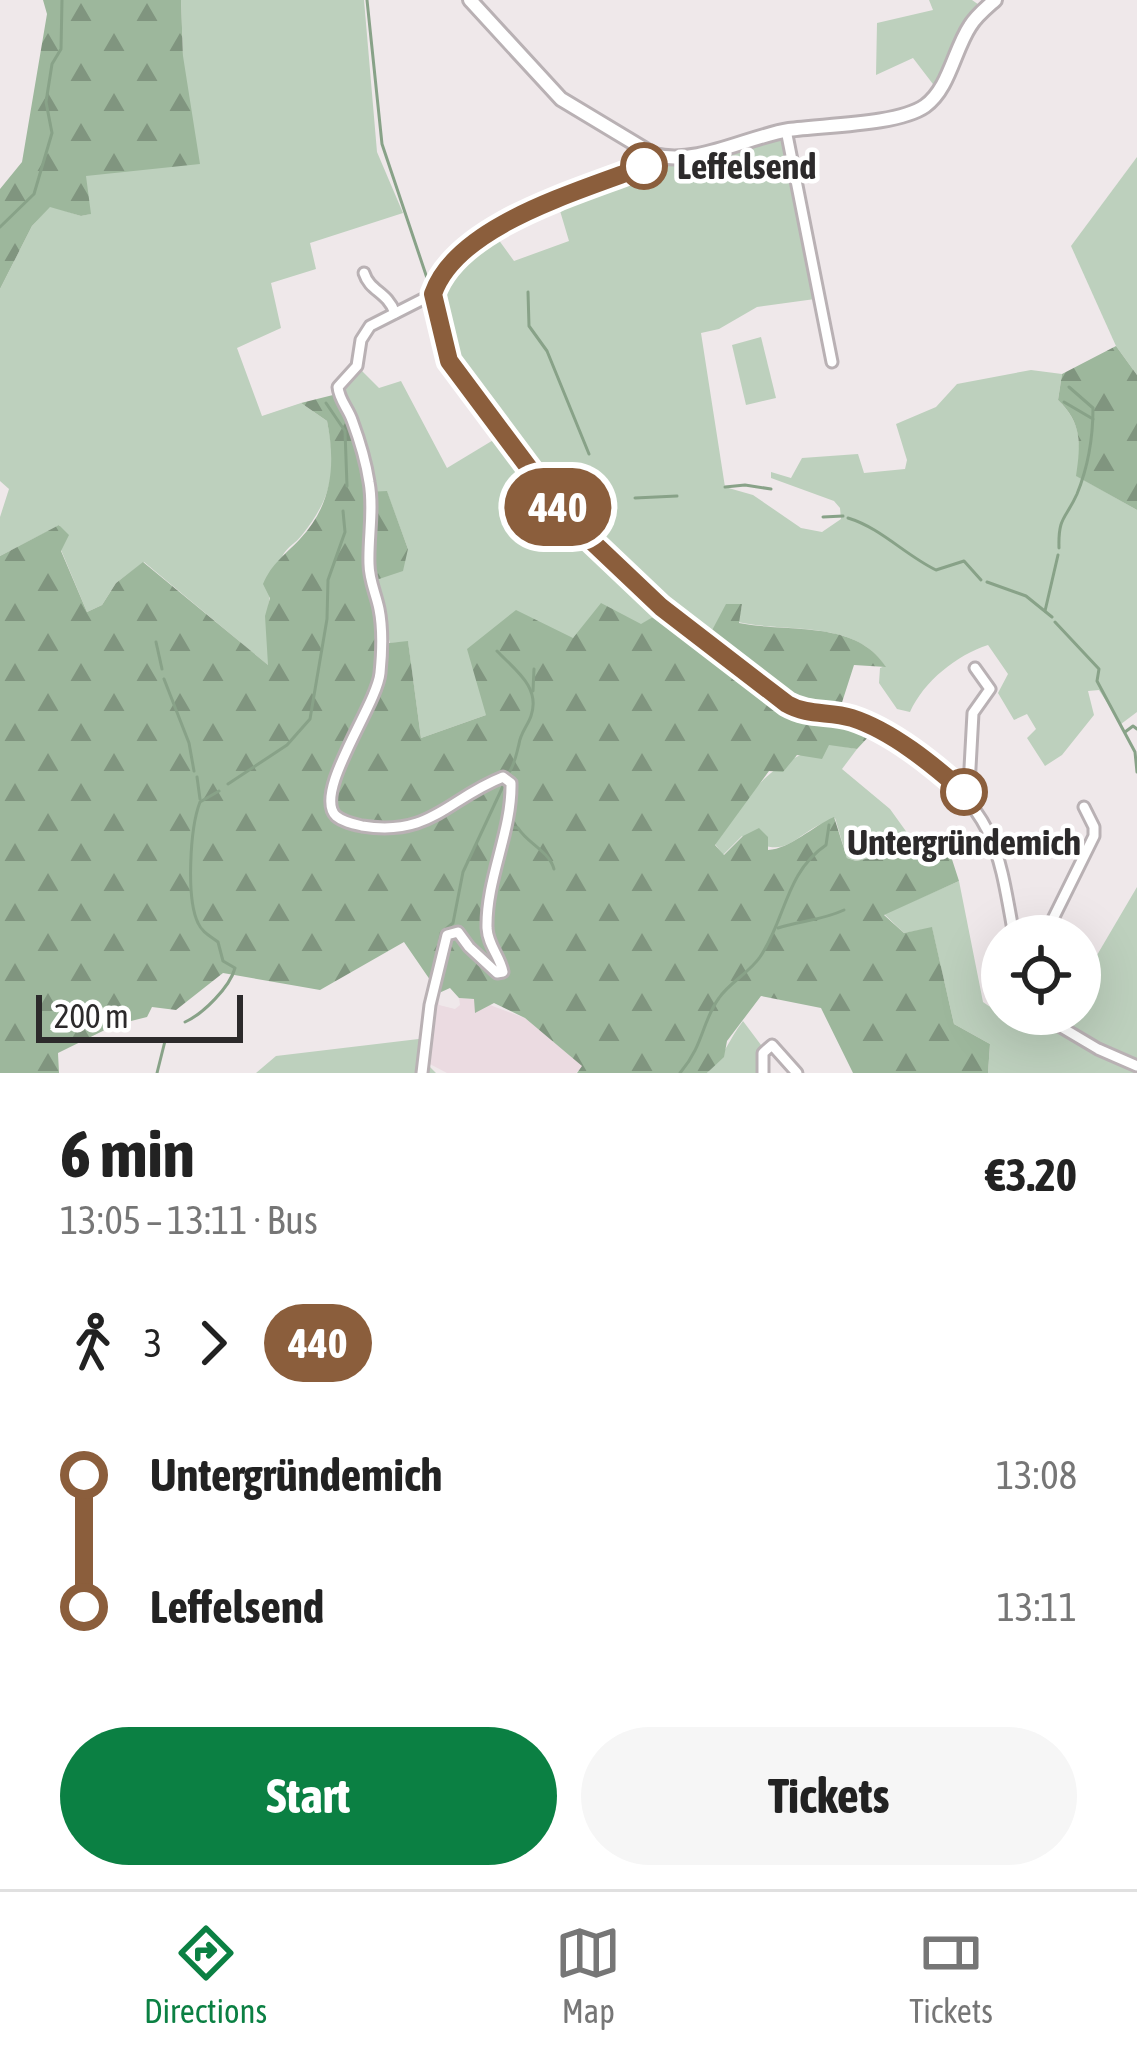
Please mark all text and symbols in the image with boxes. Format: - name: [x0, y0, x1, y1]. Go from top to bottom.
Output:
- marker: Leffelsend: [622, 144, 666, 188]
- place label: Leffelsend: [677, 145, 816, 187]
- line badge: 440: [489, 468, 627, 546]
- text: 440: [528, 483, 588, 531]
- marker: Untergründemich: [942, 770, 986, 814]
- place label: Untergründemich: [847, 821, 1081, 863]
- map controls: [981, 915, 1101, 1035]
- button: locate: [981, 915, 1101, 1035]
- scale bar: [36, 989, 243, 1042]
- text: 200 m: [54, 997, 129, 1035]
- text: 6 min: [60, 1115, 195, 1191]
- text: €3.20: [985, 1149, 1077, 1201]
- text: 13:05 – 13:11 · Bus: [60, 1198, 318, 1242]
- icon: walk: [60, 1310, 126, 1376]
- icon: forward: [180, 1310, 246, 1376]
- text: 440: [288, 1319, 348, 1367]
- text: 3: [144, 1321, 162, 1365]
- text: Untergründemich: [150, 1449, 442, 1501]
- text: 13:08: [996, 1453, 1077, 1497]
- text: Leffelsend: [150, 1581, 324, 1633]
- text: 13:11: [997, 1585, 1077, 1629]
- button: Start: [60, 1727, 557, 1865]
- button: Tickets: [581, 1727, 1077, 1865]
- tab: Directions: [144, 1920, 267, 2030]
- tab: Map: [555, 1920, 621, 2030]
- tab: Tickets: [909, 1920, 993, 2030]

